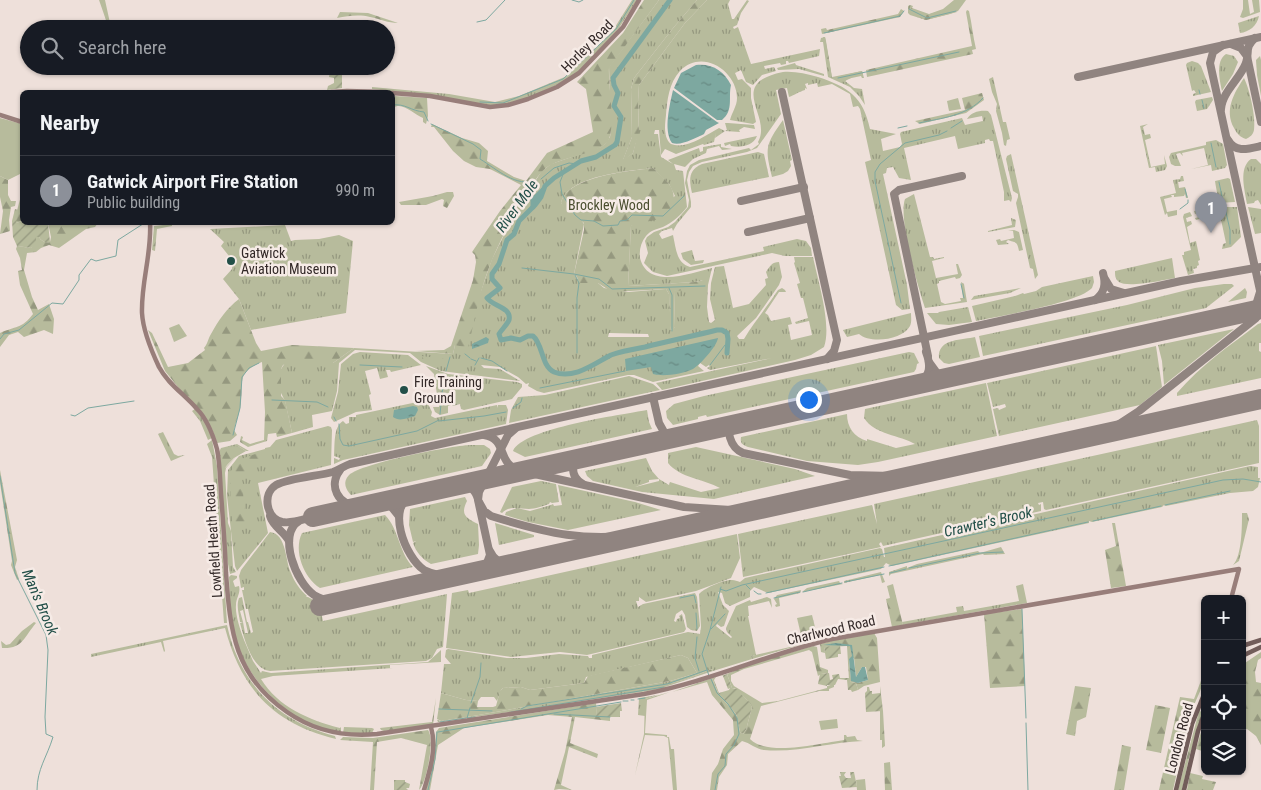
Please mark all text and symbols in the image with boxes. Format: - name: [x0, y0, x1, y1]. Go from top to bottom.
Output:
- street label: Horley Road: [558, 17, 616, 75]
- search box: [20, 20, 395, 75]
- icon: search: [38, 34, 66, 62]
- text: Search here: [78, 36, 166, 59]
- text: Nearby: [40, 111, 99, 135]
- text: Gatwick Airport Fire Station: [87, 170, 298, 193]
- water label: River Mole: [492, 176, 542, 236]
- text: 1: [52, 181, 60, 200]
- text: 990 m: [336, 181, 375, 200]
- pin: 1: [1195, 192, 1227, 233]
- text: Public building: [87, 193, 180, 212]
- park label: Brockley Wood: [568, 197, 650, 213]
- place label: Gatwick Aviation Museum: [241, 245, 337, 277]
- marker: Gatwick Aviation Museum: [225, 255, 237, 267]
- place label: Fire Training Ground: [414, 374, 482, 406]
- marker: Fire Training Ground: [398, 384, 410, 396]
- your location: [796, 387, 822, 413]
- street label: Lowfield Heath Road: [201, 484, 225, 598]
- water label: Crawter's Brook: [942, 503, 1034, 541]
- water label: Man's Brook: [18, 566, 62, 638]
- map controls: [1201, 595, 1246, 775]
- button: +: [1201, 595, 1246, 640]
- street label: Charlwood Road: [785, 612, 877, 648]
- button: −: [1201, 640, 1246, 685]
- button: locate: [1201, 685, 1246, 730]
- street label: London Road: [1162, 701, 1196, 775]
- button: layers: [1201, 730, 1246, 775]

